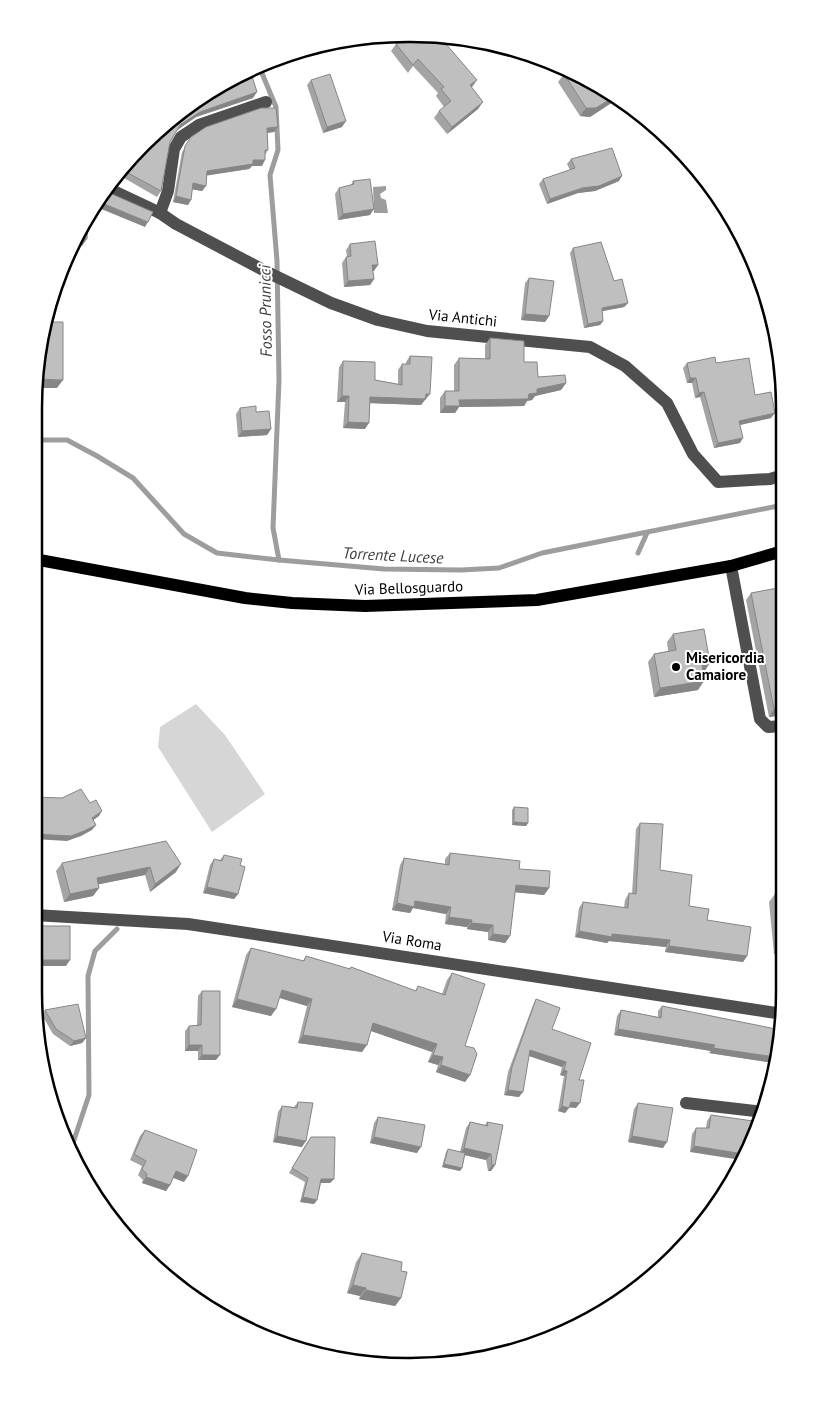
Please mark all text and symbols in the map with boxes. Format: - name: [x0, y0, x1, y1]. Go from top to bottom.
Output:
- water label: Fosso Prunicci: [254, 264, 276, 357]
- street label: Via Antichi: [427, 304, 498, 331]
- water label: Torrente Lucese: [342, 542, 445, 568]
- street label: Via Bellosguardo: [354, 576, 463, 599]
- place label: Misericordia Camaiore: [686, 648, 764, 684]
- marker: Misericordia Camaiore: [670, 661, 682, 673]
- street label: Via Roma: [380, 926, 443, 955]

